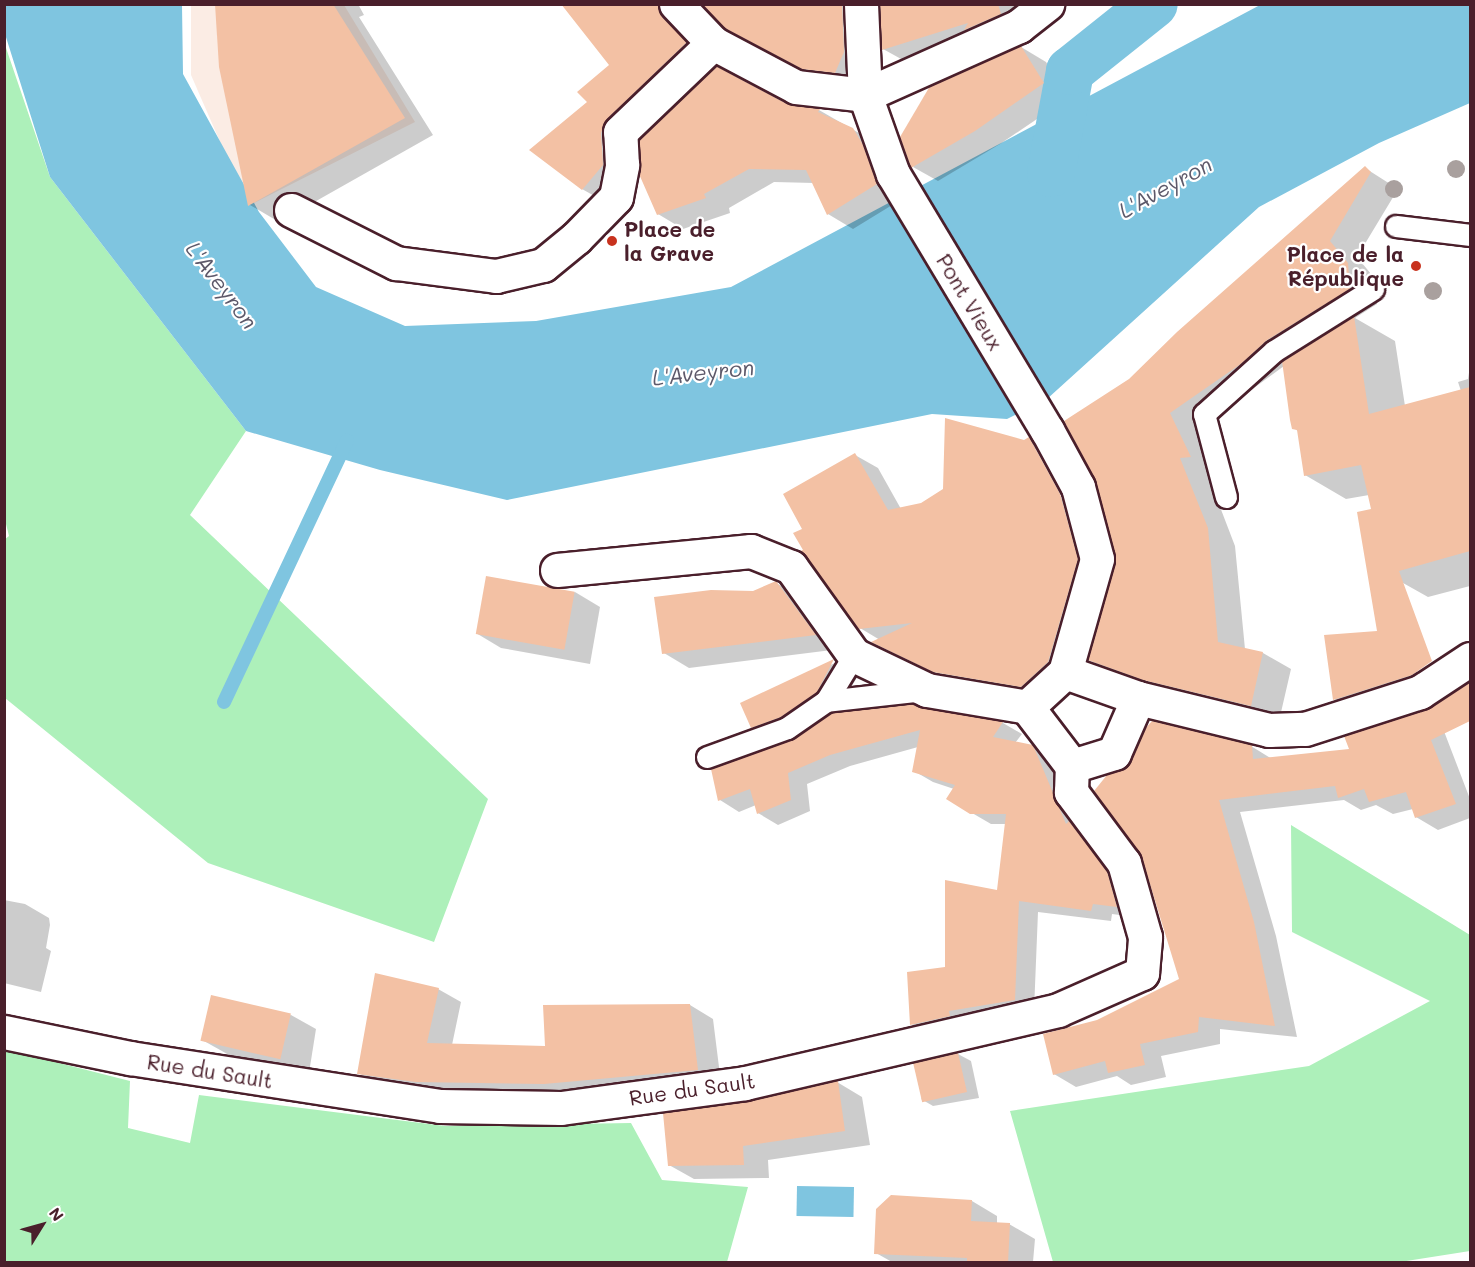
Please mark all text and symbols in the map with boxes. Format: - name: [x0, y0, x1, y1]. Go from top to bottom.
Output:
- water label: L'Aveyron: [1114, 151, 1216, 223]
- place label: Place de la Grave: [624, 216, 715, 266]
- marker: Place de la Grave: [605, 234, 619, 248]
- water label: L'Aveyron: [181, 236, 263, 334]
- place label: Place de la République: [1287, 241, 1404, 291]
- street label: Pont Vieux: [931, 249, 1009, 355]
- marker: Place de la République: [1409, 259, 1423, 273]
- water label: L'Aveyron: [651, 354, 755, 390]
- street label: Rue du Sault: [145, 1049, 275, 1093]
- street label: Rue du Sault: [627, 1068, 757, 1110]
- north arrow: [12, 1195, 72, 1255]
- text: N: [45, 1203, 69, 1225]

